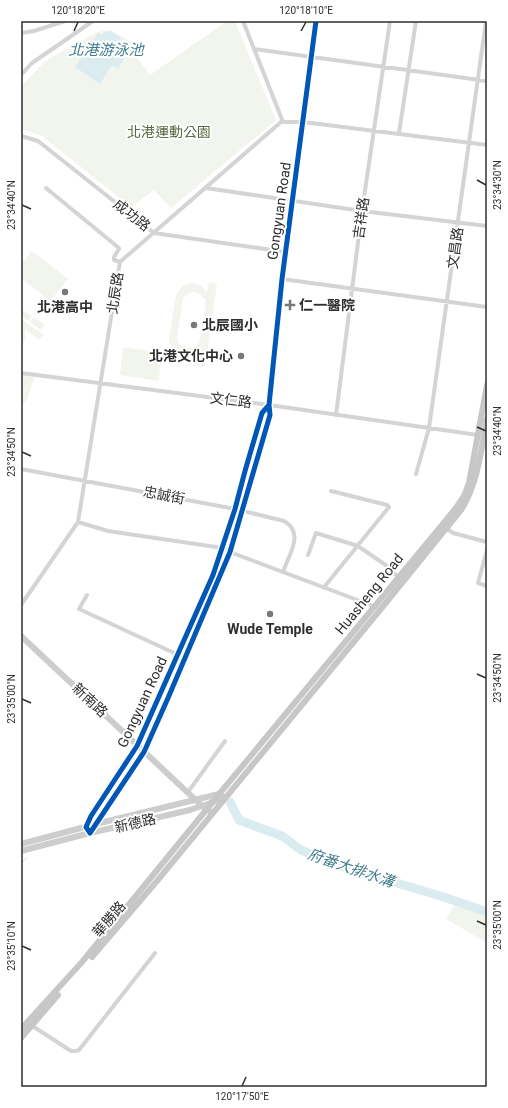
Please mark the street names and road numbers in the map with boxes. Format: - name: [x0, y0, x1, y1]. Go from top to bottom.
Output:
- street label: Gongyuan Road: [264, 161, 294, 261]
- street label: 成功路: [111, 196, 153, 234]
- street label: 吉祥路: [350, 196, 372, 240]
- street label: 文昌路: [444, 226, 466, 270]
- street label: 北辰路: [104, 271, 126, 315]
- street label: 文仁路: [209, 390, 253, 410]
- street label: 忠誠街: [142, 483, 186, 507]
- street label: Huasheng Road: [332, 551, 406, 637]
- street label: Gongyuan Road: [114, 654, 170, 750]
- street label: 新南路: [69, 680, 111, 720]
- street label: 新德路: [113, 810, 157, 836]
- street label: 華勝路: [89, 898, 129, 940]

